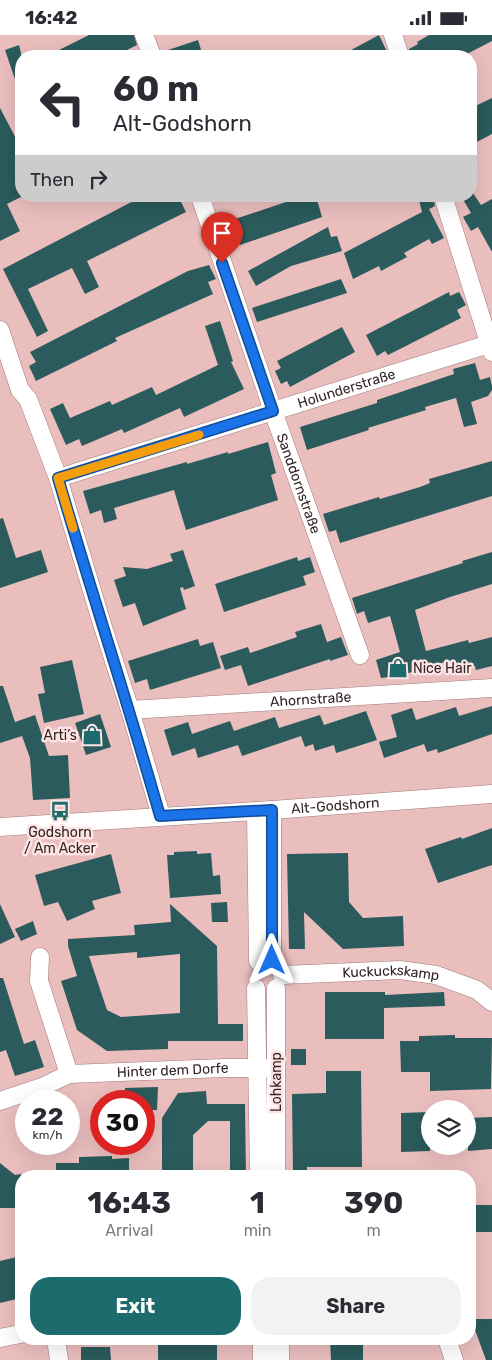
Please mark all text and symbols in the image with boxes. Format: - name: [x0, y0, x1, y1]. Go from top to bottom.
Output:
- text: 16:42: [25, 6, 78, 29]
- text: 60 m: [113, 68, 199, 110]
- icon: left: [30, 70, 95, 135]
- text: Alt-Godshorn: [113, 110, 252, 137]
- icon: right: [84, 165, 112, 193]
- text: Then: [30, 168, 74, 191]
- pin: [201, 212, 243, 263]
- icon: arrive: [208, 219, 236, 247]
- street label: Holunderstraße: [295, 365, 398, 411]
- street label: Sanddornstraße: [273, 431, 325, 536]
- shop icon: Nice Hair: [387, 657, 409, 679]
- place label: Nice Hair: [413, 660, 472, 677]
- street label: Ahornstraße: [269, 688, 352, 710]
- shop icon: Arti’s: [81, 724, 103, 746]
- place label: Arti’s: [44, 727, 77, 744]
- street label: Alt-Godshorn: [291, 794, 380, 817]
- bus stop icon: Godshorn / Am Acker: [49, 800, 71, 822]
- place label: Godshorn / Am Acker: [24, 824, 97, 857]
- position arrow: [245, 933, 297, 985]
- street label: Kuckuckskamp: [342, 961, 440, 984]
- street label: Lohkamp: [268, 1052, 285, 1112]
- street label: Hinter dem Dorfe: [117, 1060, 229, 1081]
- speed limit sign: 30: [90, 1090, 155, 1155]
- map controls: [421, 1100, 476, 1155]
- button: layers: [421, 1100, 476, 1155]
- text: 22: [31, 1102, 64, 1131]
- text: km/h: [33, 1128, 62, 1142]
- text: 16:43: [88, 1185, 171, 1221]
- text: 1: [250, 1185, 265, 1221]
- text: 390: [344, 1185, 403, 1221]
- text: Arrival: [105, 1221, 153, 1240]
- text: min: [244, 1221, 271, 1240]
- text: m: [367, 1221, 381, 1240]
- button: Exit: [30, 1277, 241, 1335]
- button: Share: [251, 1277, 461, 1335]

